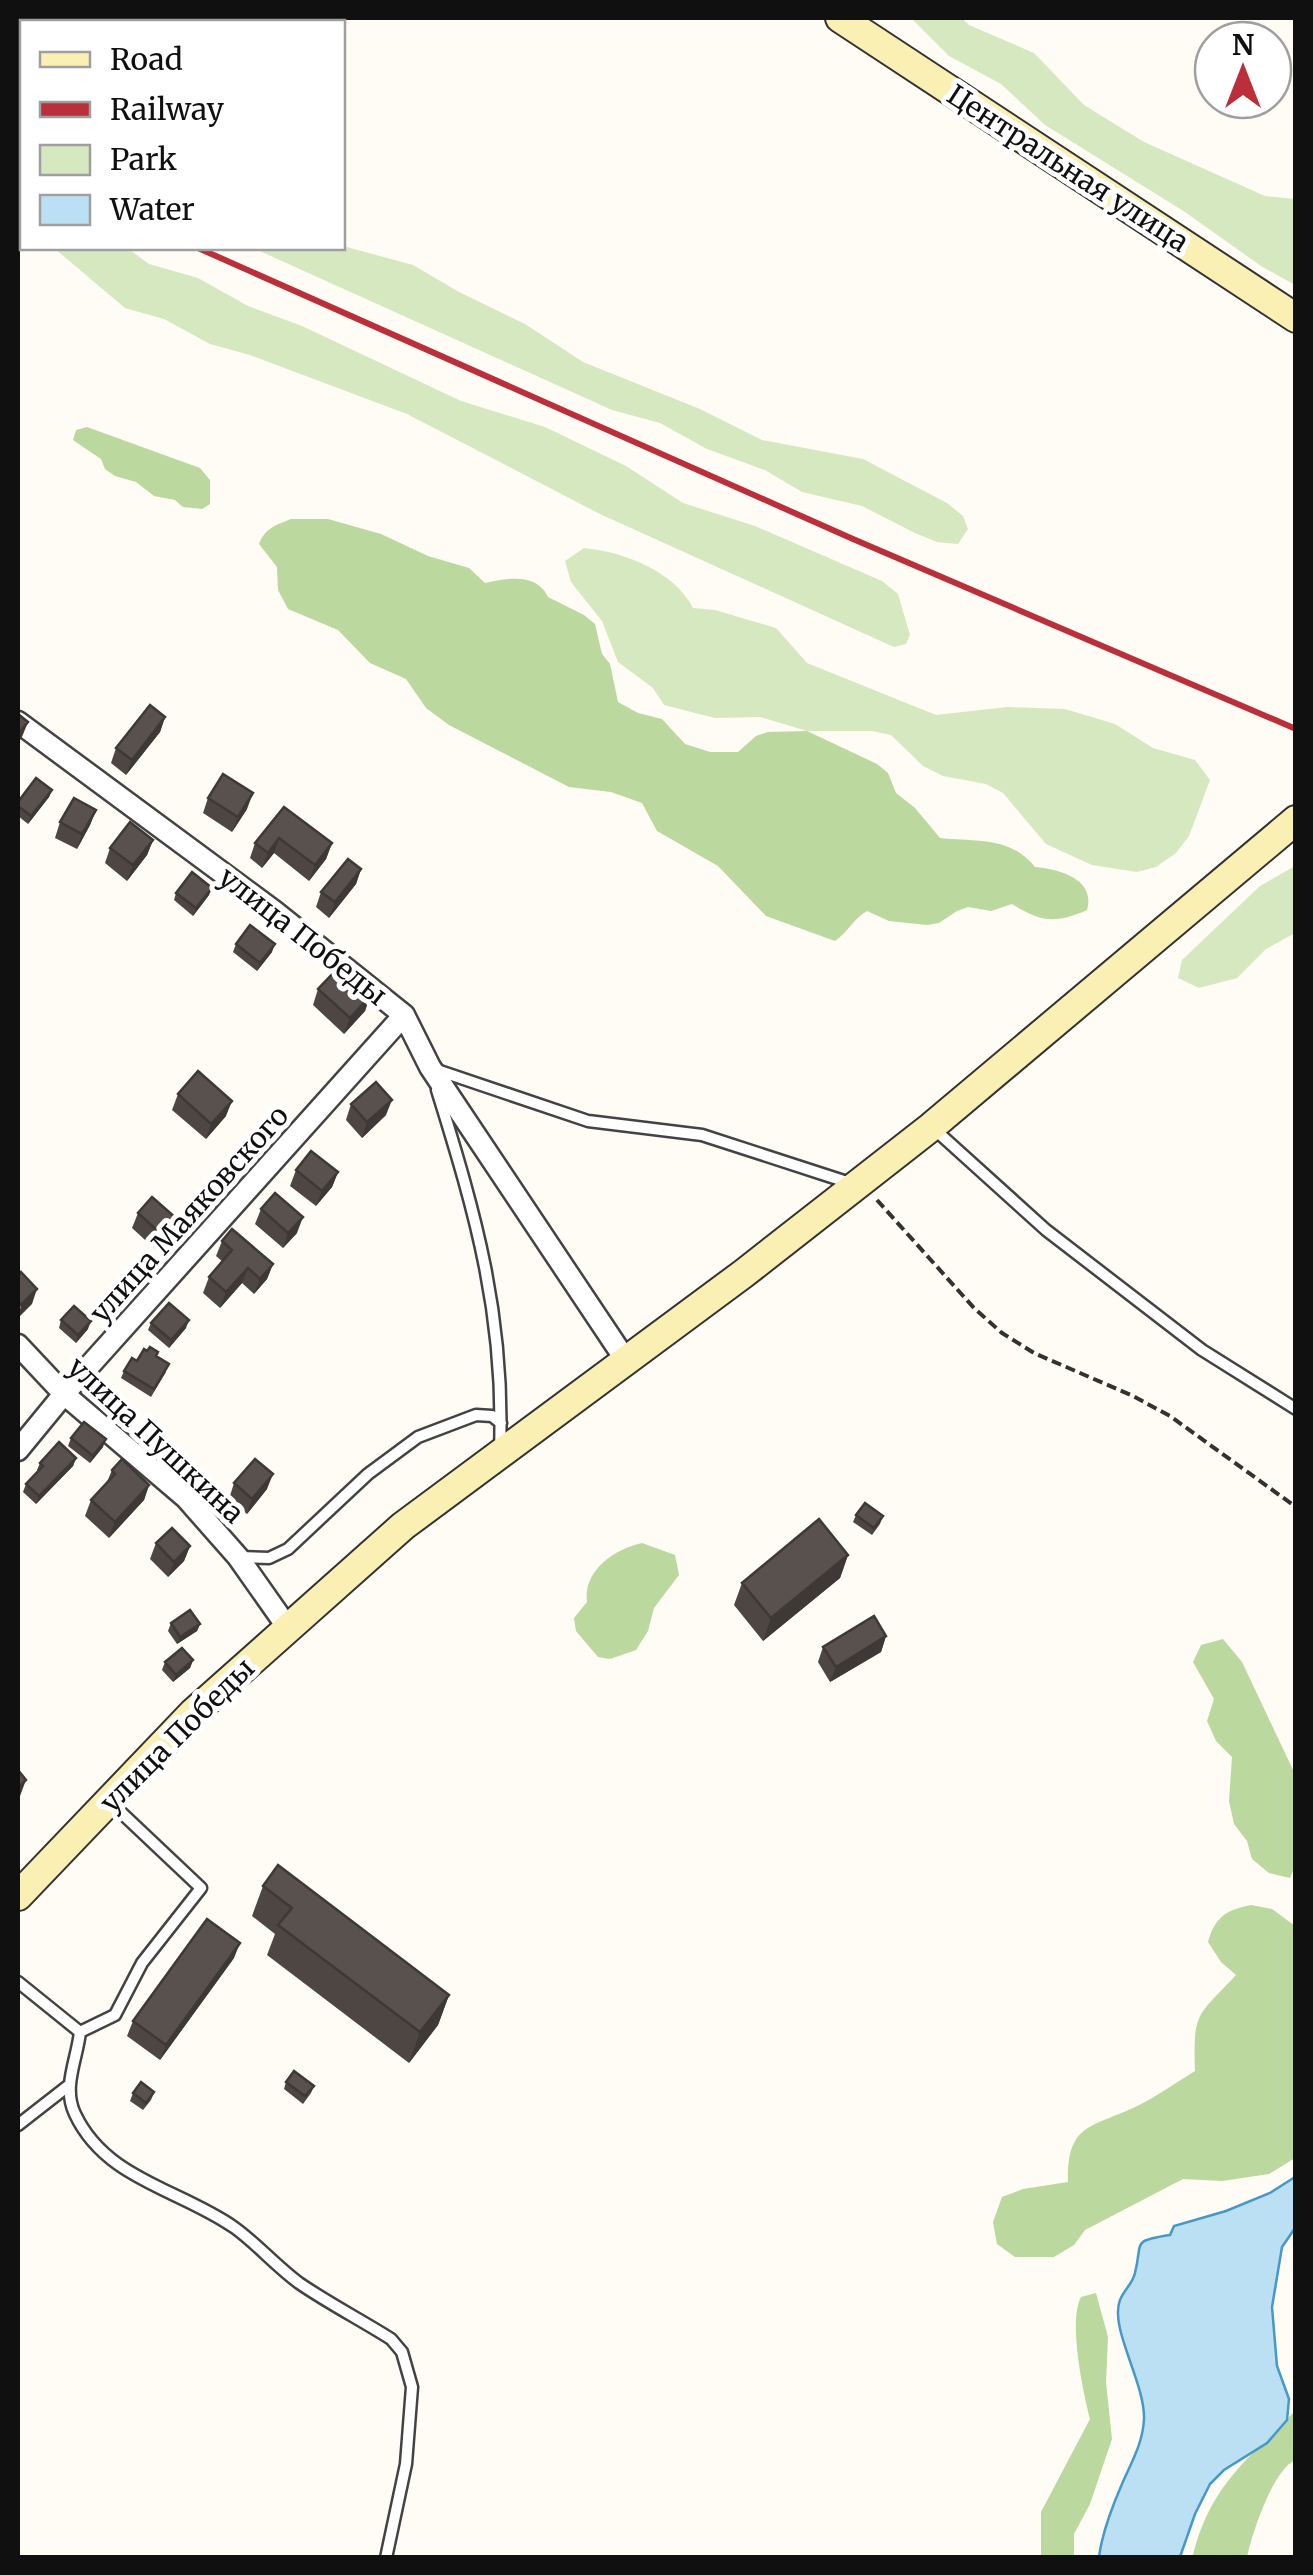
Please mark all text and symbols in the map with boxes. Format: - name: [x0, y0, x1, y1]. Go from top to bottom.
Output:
- legend: [20, 20, 345, 250]
- north arrow: [1193, 20, 1293, 120]
- text: N: [1232, 27, 1254, 63]
- text: Road: [110, 40, 183, 78]
- street label: Центральная улица: [940, 76, 1196, 260]
- text: Railway: [110, 90, 225, 128]
- text: Park: [110, 140, 177, 178]
- text: Water: [109, 190, 195, 228]
- street label: улица Победы: [211, 859, 395, 1013]
- street label: улица Маяковского: [82, 1098, 296, 1330]
- street label: улица Пушкина: [60, 1349, 252, 1531]
- street label: улица Победы: [92, 1650, 262, 1820]

